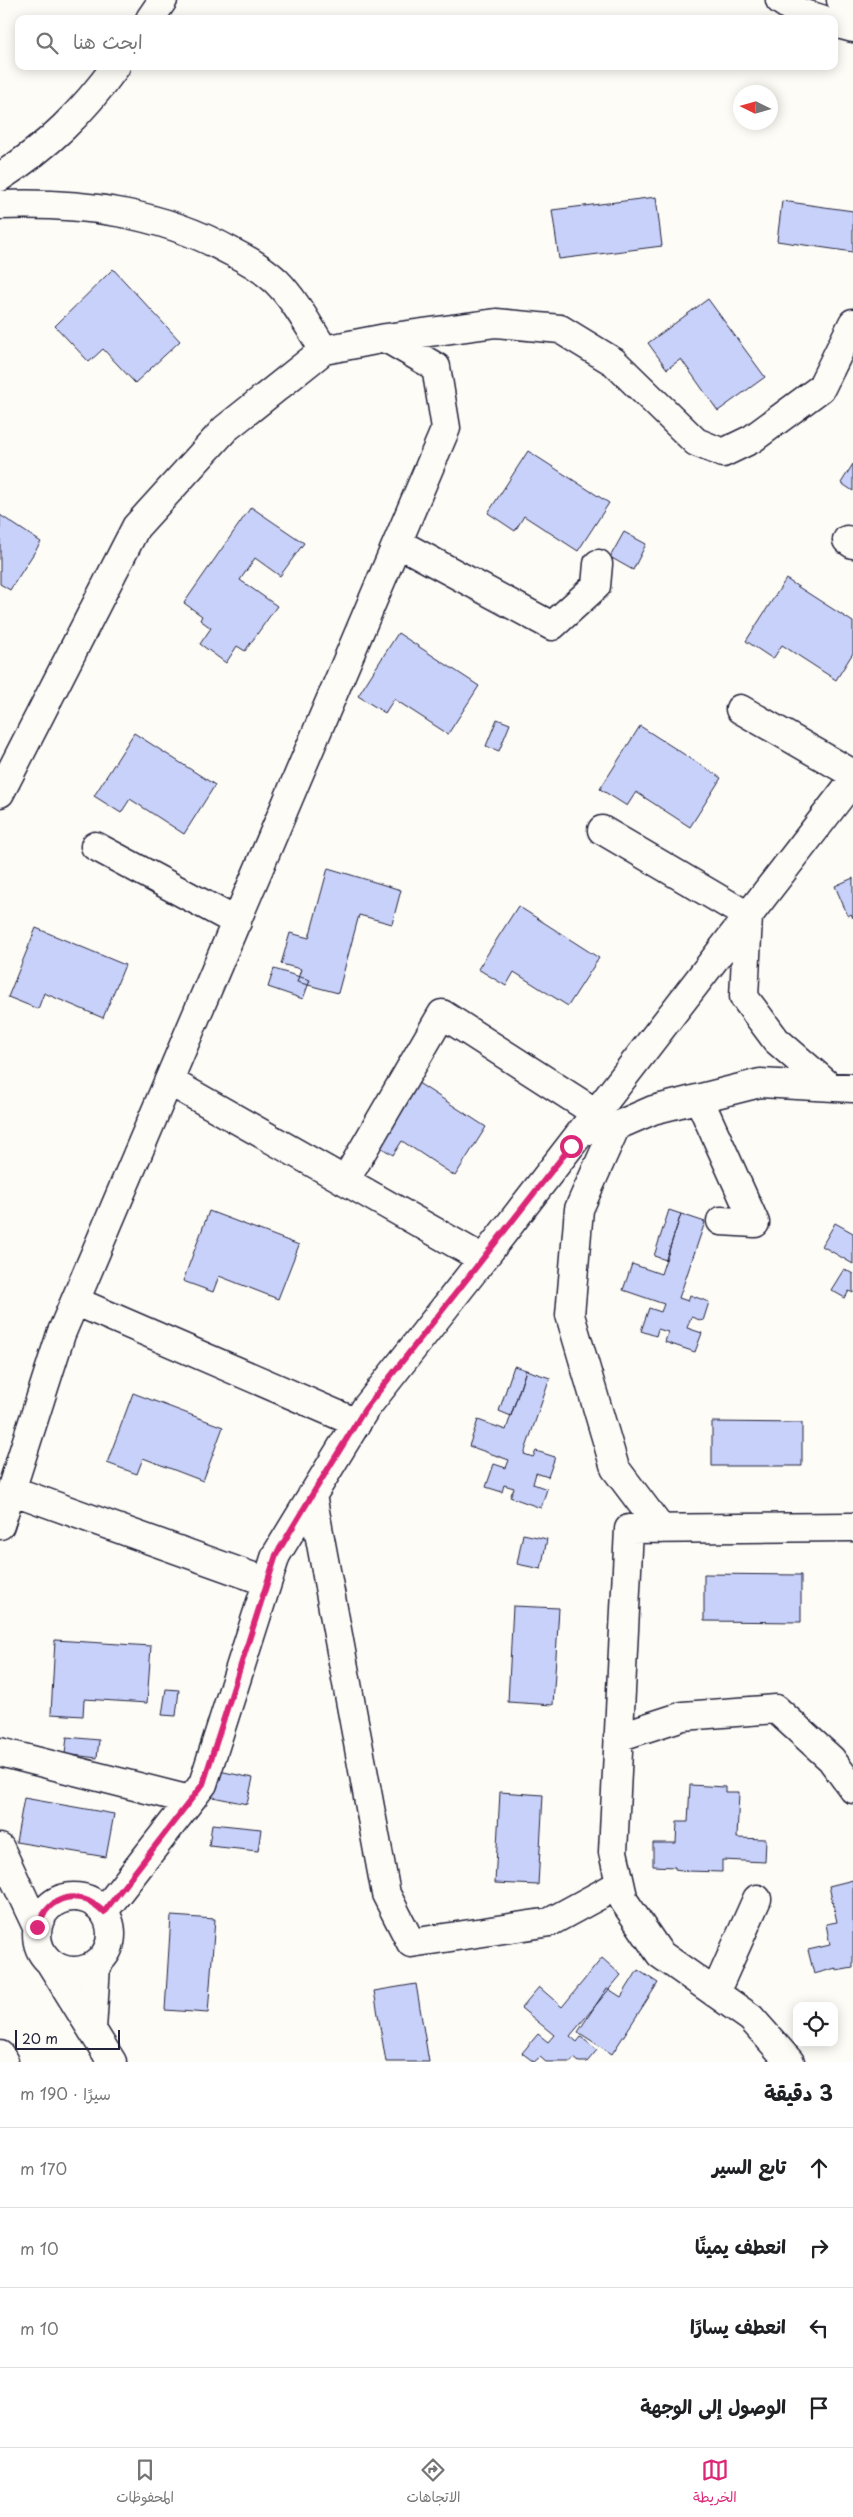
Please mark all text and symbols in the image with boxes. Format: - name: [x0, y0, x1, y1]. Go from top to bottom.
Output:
- search box: [15, 15, 838, 70]
- text: ابحث هنا: [73, 27, 143, 55]
- icon: search: [33, 29, 61, 57]
- north arrow: [733, 85, 778, 130]
- route start: [560, 1135, 583, 1158]
- route end: [26, 1916, 49, 1939]
- map controls: [793, 2002, 838, 2047]
- button: locate: [793, 2002, 838, 2047]
- scale bar: [15, 2027, 120, 2050]
- text: 20 m: [22, 2028, 58, 2049]
- text: 3 دقيقة: [764, 2076, 833, 2108]
- text: سيرًا · 190 m: [20, 2081, 111, 2105]
- text: تابع السير: [712, 2152, 786, 2180]
- icon: ahead: [805, 2154, 833, 2182]
- text: 170 m: [20, 2156, 67, 2180]
- text: انعطف يمينًا: [695, 2232, 786, 2260]
- icon: right: [805, 2234, 833, 2262]
- text: 10 m: [20, 2236, 59, 2260]
- text: انعطف يسارًا: [690, 2312, 786, 2340]
- icon: left: [805, 2314, 833, 2342]
- text: 10 m: [20, 2316, 59, 2340]
- text: الوصول إلى الوجهة: [640, 2392, 786, 2420]
- icon: arrive: [805, 2394, 833, 2422]
- tab: المحفوظات: [116, 2456, 174, 2510]
- tab: الاتجاهات: [406, 2456, 461, 2510]
- tab: الخريطة: [693, 2456, 737, 2510]

